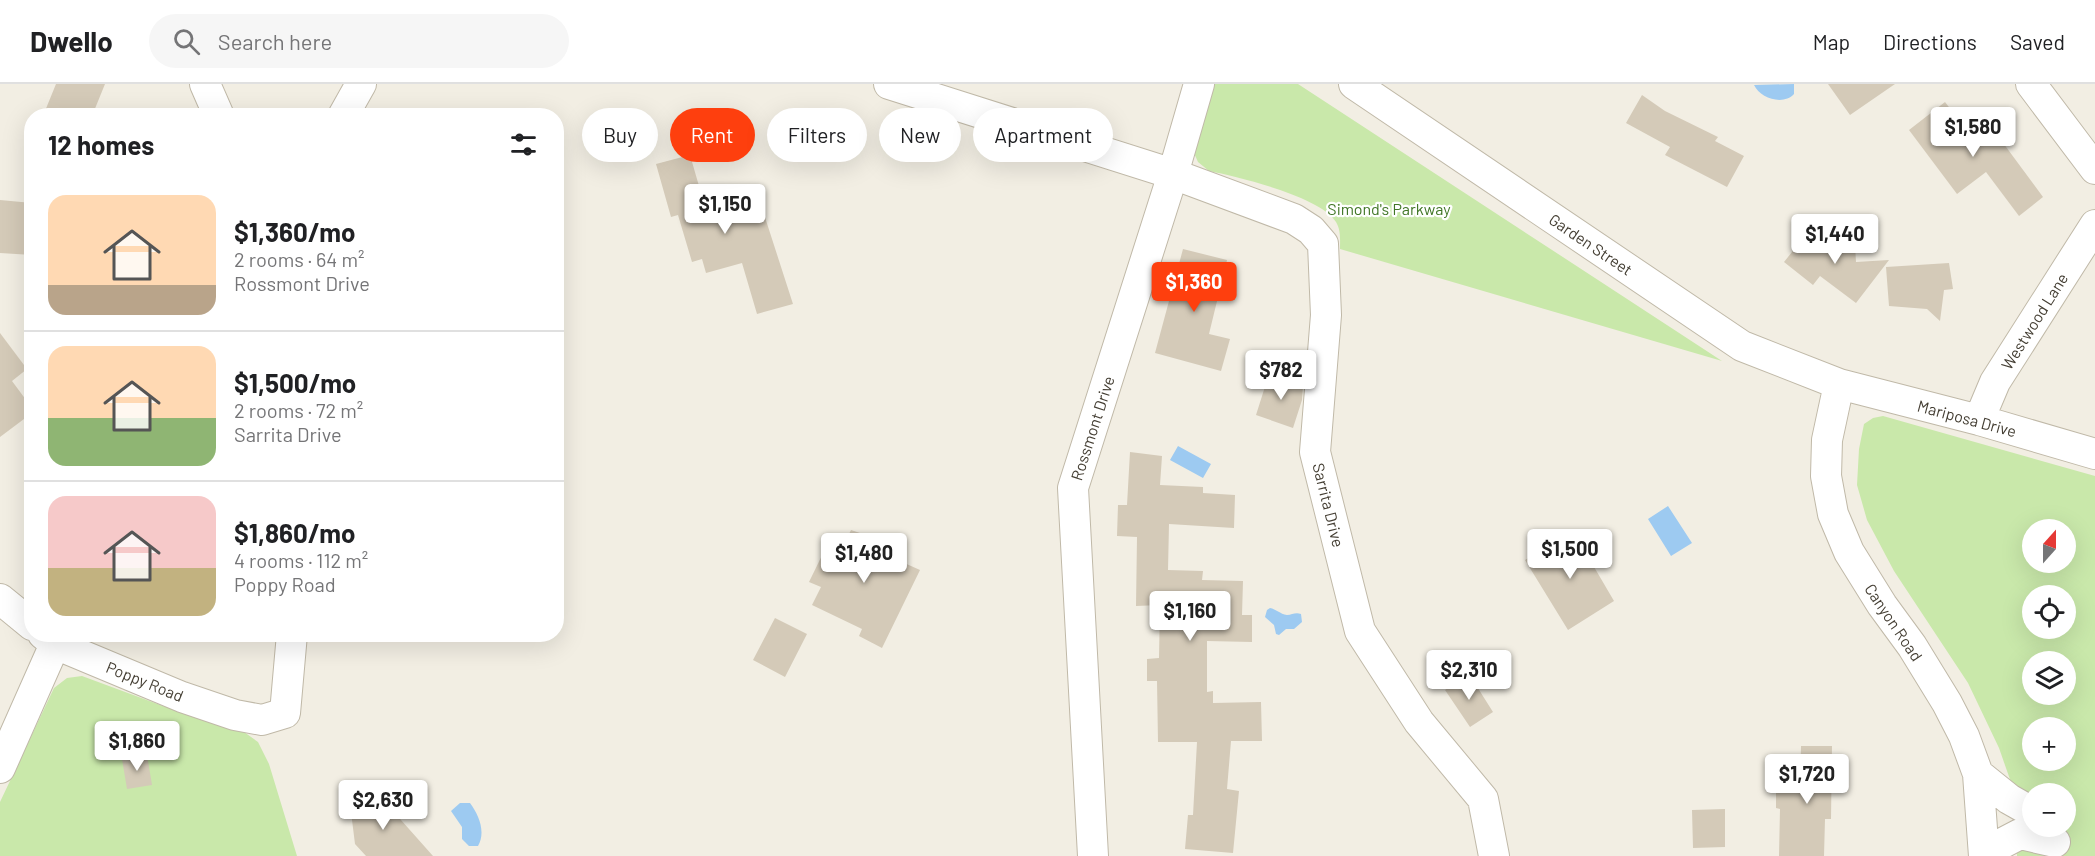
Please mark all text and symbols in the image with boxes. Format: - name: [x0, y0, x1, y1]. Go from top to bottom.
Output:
- search box: [149, 14, 569, 68]
- text: Dwello: [30, 24, 113, 58]
- icon: search: [170, 25, 203, 58]
- text: Search here: [218, 28, 332, 54]
- text: Map: [1813, 29, 1850, 54]
- text: Directions: [1883, 29, 1977, 54]
- text: Saved: [2010, 29, 2065, 54]
- pin: $1,580: [1924, 107, 2022, 158]
- chip: Buy: [582, 108, 658, 162]
- chip: Rent: [670, 108, 755, 162]
- chip: Filters: [767, 108, 867, 162]
- chip: New: [879, 108, 961, 162]
- chip: Apartment: [973, 108, 1113, 162]
- text: $1,580: [1945, 114, 2001, 138]
- icon: filters: [507, 128, 540, 161]
- text: 12 homes: [48, 129, 154, 160]
- pin: $1,150: [676, 184, 774, 235]
- text: $1,150: [698, 191, 752, 215]
- park label: Simond's Parkway: [1327, 199, 1451, 218]
- street label: Garden Street: [1546, 209, 1636, 279]
- pin: $1,440: [1786, 214, 1884, 265]
- text: $1,360/mo: [234, 216, 355, 247]
- icon: home: [96, 219, 168, 291]
- text: $1,440: [1805, 221, 1865, 245]
- text: 2 rooms · 64 m²: [234, 247, 364, 271]
- pin: $1,360: [1145, 262, 1243, 313]
- text: $1,360: [1166, 269, 1222, 293]
- street label: Westwood Lane: [1997, 269, 2071, 373]
- text: Rossmont Drive: [234, 271, 370, 295]
- pin: $782: [1245, 350, 1317, 401]
- text: $782: [1259, 357, 1303, 381]
- text: $1,500/mo: [234, 367, 356, 398]
- icon: home: [96, 370, 168, 442]
- street label: Rossmont Drive: [1066, 373, 1118, 483]
- street label: Mariposa Drive: [1915, 396, 2019, 440]
- text: 2 rooms · 72 m²: [234, 398, 363, 422]
- text: Sarrita Drive: [234, 422, 342, 446]
- street label: Sarrita Drive: [1309, 461, 1349, 549]
- text: $1,860/mo: [234, 517, 355, 548]
- north arrow: [2022, 519, 2076, 573]
- map controls: [2022, 519, 2076, 837]
- icon: home: [96, 520, 168, 592]
- pin: $1,500: [1521, 529, 1619, 580]
- pin: $1,480: [815, 533, 913, 584]
- text: $1,500: [1541, 536, 1599, 560]
- text: $1,480: [835, 540, 893, 564]
- text: 4 rooms · 112 m²: [234, 548, 368, 572]
- text: Poppy Road: [234, 572, 336, 596]
- street label: Canyon Road: [1861, 580, 1927, 664]
- button: locate: [2022, 585, 2076, 639]
- pin: $1,160: [1141, 591, 1239, 642]
- text: $1,160: [1163, 598, 1217, 622]
- pin: $2,310: [1420, 650, 1518, 701]
- button: layers: [2022, 651, 2076, 705]
- street label: Poppy Road: [104, 657, 186, 705]
- text: $2,310: [1440, 657, 1498, 681]
- button: +: [2022, 717, 2076, 771]
- pin: $1,860: [88, 721, 186, 772]
- text: $1,860: [109, 728, 165, 752]
- pin: $1,720: [1758, 754, 1856, 805]
- text: $1,720: [1779, 761, 1835, 785]
- pin: $2,630: [334, 780, 432, 831]
- button: −: [2022, 783, 2076, 837]
- text: $2,630: [353, 787, 413, 811]

